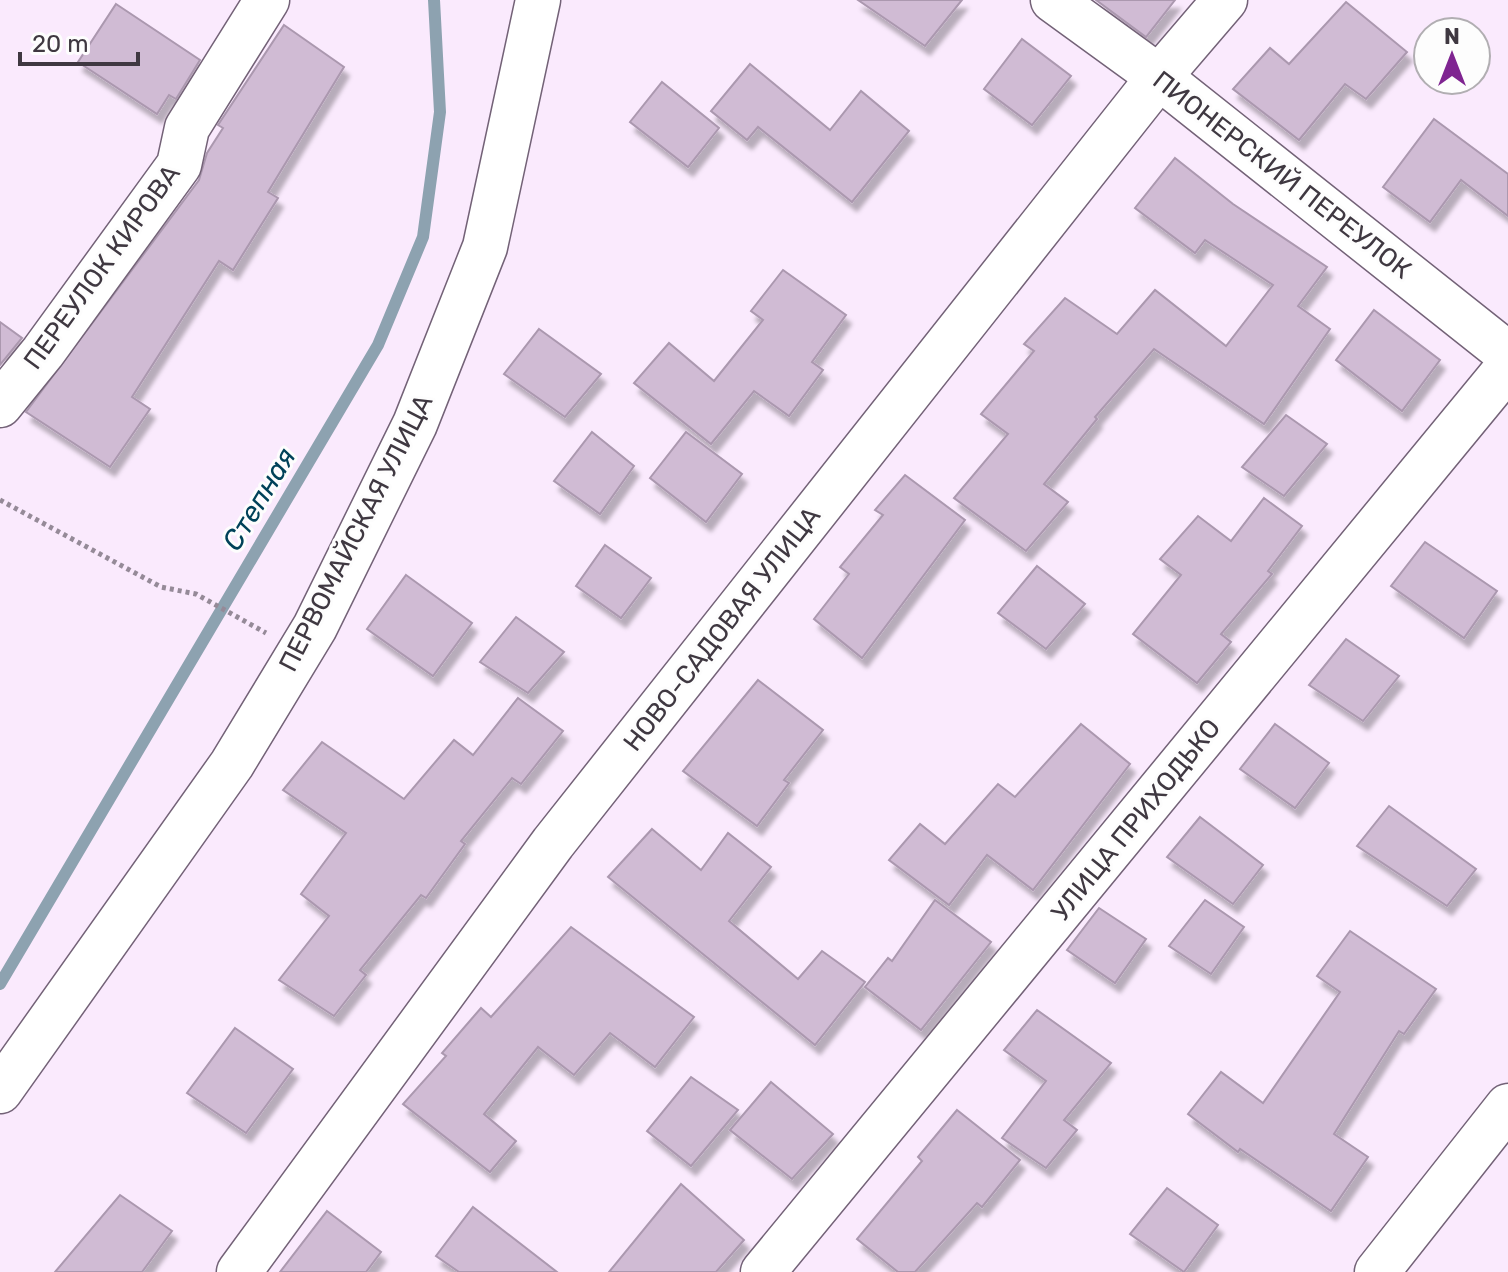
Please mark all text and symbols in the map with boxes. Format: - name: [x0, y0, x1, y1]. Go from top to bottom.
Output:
- scale bar: [20, 16, 138, 66]
- north arrow: [1412, 16, 1492, 96]
- text: N: [1444, 23, 1460, 50]
- text: 20 m: [32, 30, 89, 58]
- street label: ПИОНЕРСКИЙ ПЕРЕУЛОК: [1147, 65, 1417, 285]
- street label: ПЕРЕУЛОК КИРОВА: [17, 159, 187, 375]
- street label: ПЕРВОМАЙСКАЯ УЛИЦА: [273, 389, 439, 677]
- water label: Степная: [216, 442, 302, 556]
- street label: НОВО-САДОВАЯ УЛИЦА: [617, 501, 827, 757]
- street label: УЛИЦА ПРИХОДЬКО: [1045, 713, 1227, 927]

